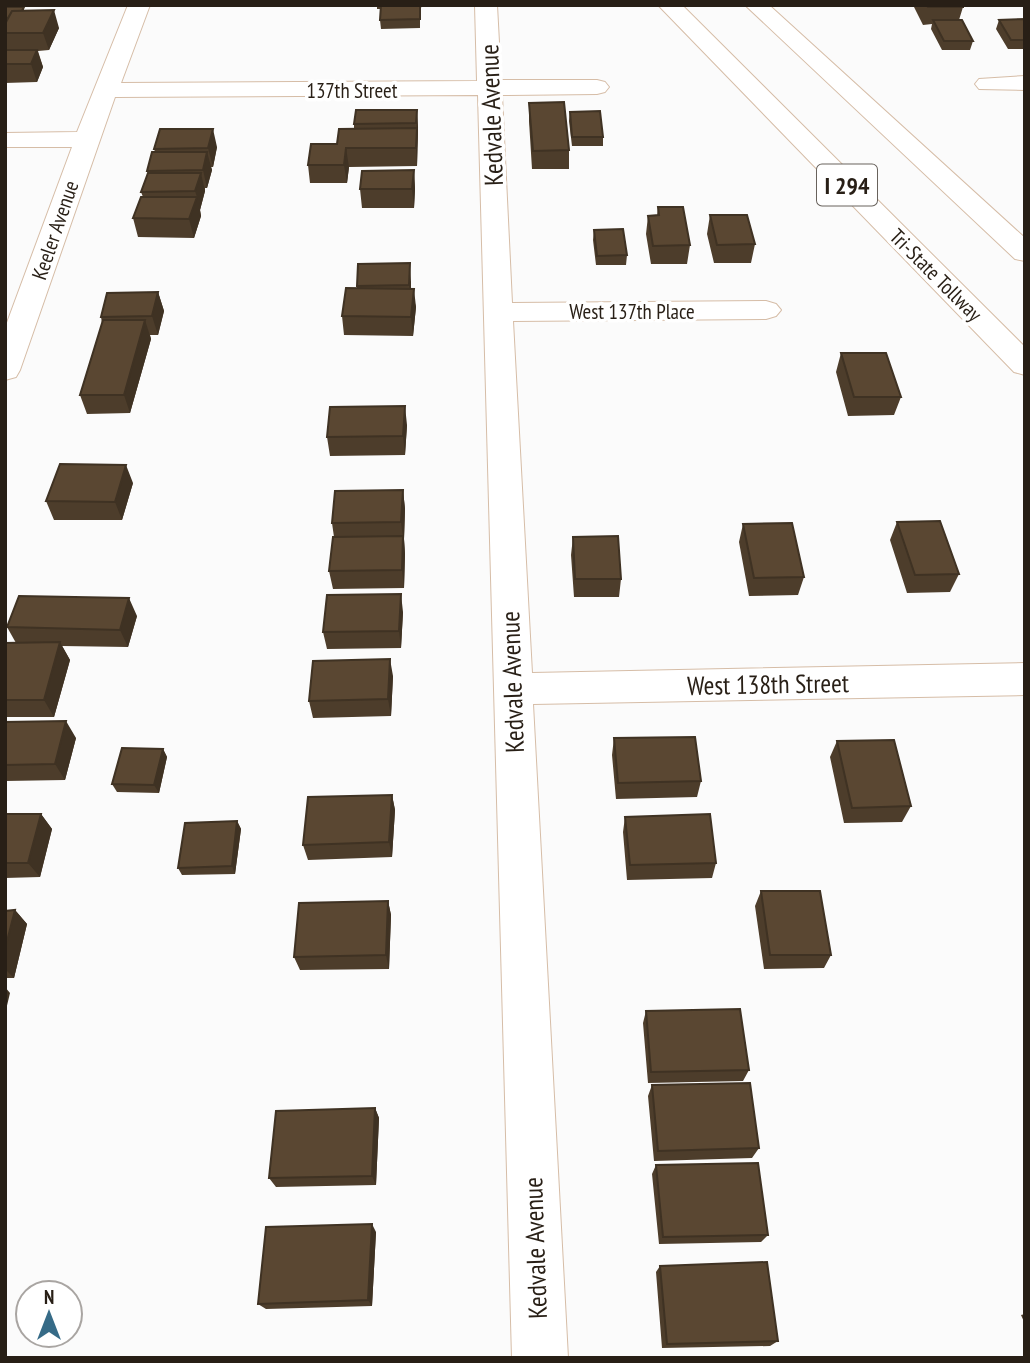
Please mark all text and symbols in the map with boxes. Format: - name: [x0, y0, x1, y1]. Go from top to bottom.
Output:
- street label: Kedvale Avenue: [472, 44, 510, 186]
- street label: 137th Street: [306, 77, 398, 104]
- road number: I 294: [817, 164, 877, 205]
- street label: Keeler Avenue: [25, 177, 85, 283]
- street label: Tri-State Tollway: [884, 223, 988, 327]
- street label: West 137th Place: [569, 298, 695, 325]
- street label: Kedvale Avenue: [493, 611, 531, 753]
- street label: West 138th Street: [687, 666, 849, 702]
- street label: Kedvale Avenue: [516, 1177, 554, 1319]
- north arrow: [14, 1279, 84, 1349]
- text: N: [44, 1285, 54, 1309]

